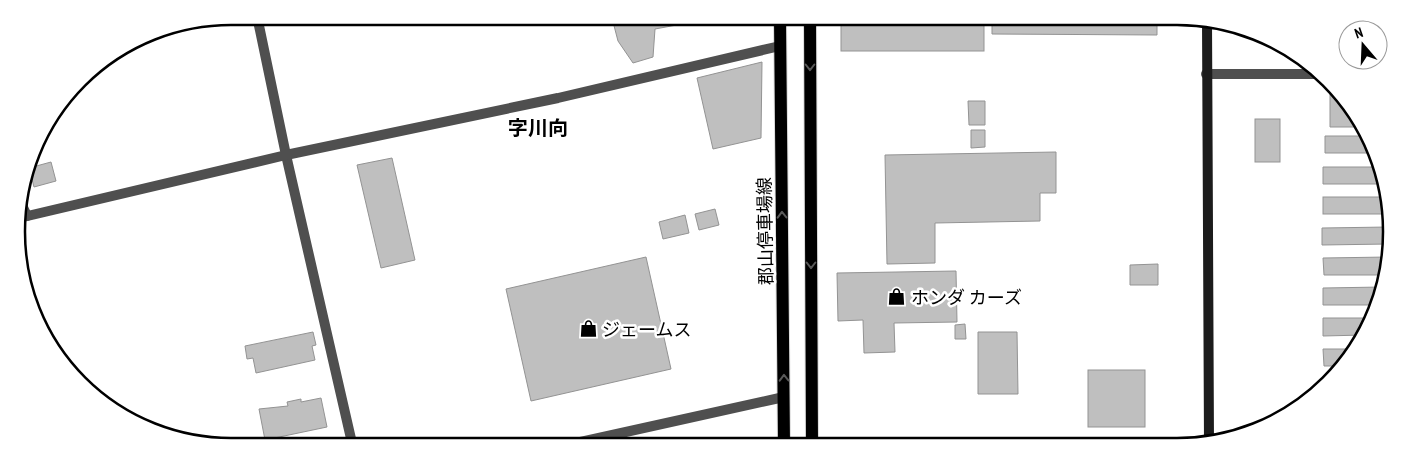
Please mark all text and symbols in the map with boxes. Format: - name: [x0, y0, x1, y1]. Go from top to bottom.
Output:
- north arrow: [1338, 20, 1388, 70]
- text: N: [1352, 23, 1365, 42]
- one-way arrow: [805, 64, 815, 72]
- district label: 字川向: [508, 115, 568, 141]
- street label: 郡山停車場線: [753, 177, 777, 285]
- one-way arrow: [777, 211, 787, 218]
- one-way arrow: [806, 262, 816, 269]
- place label: ホンダ カーズ: [911, 286, 1022, 309]
- shop icon: ホンダ カーズ: [887, 287, 907, 307]
- place label: ジェームス: [602, 318, 691, 341]
- shop icon: ジェームス: [578, 319, 598, 339]
- one-way arrow: [779, 373, 789, 381]

